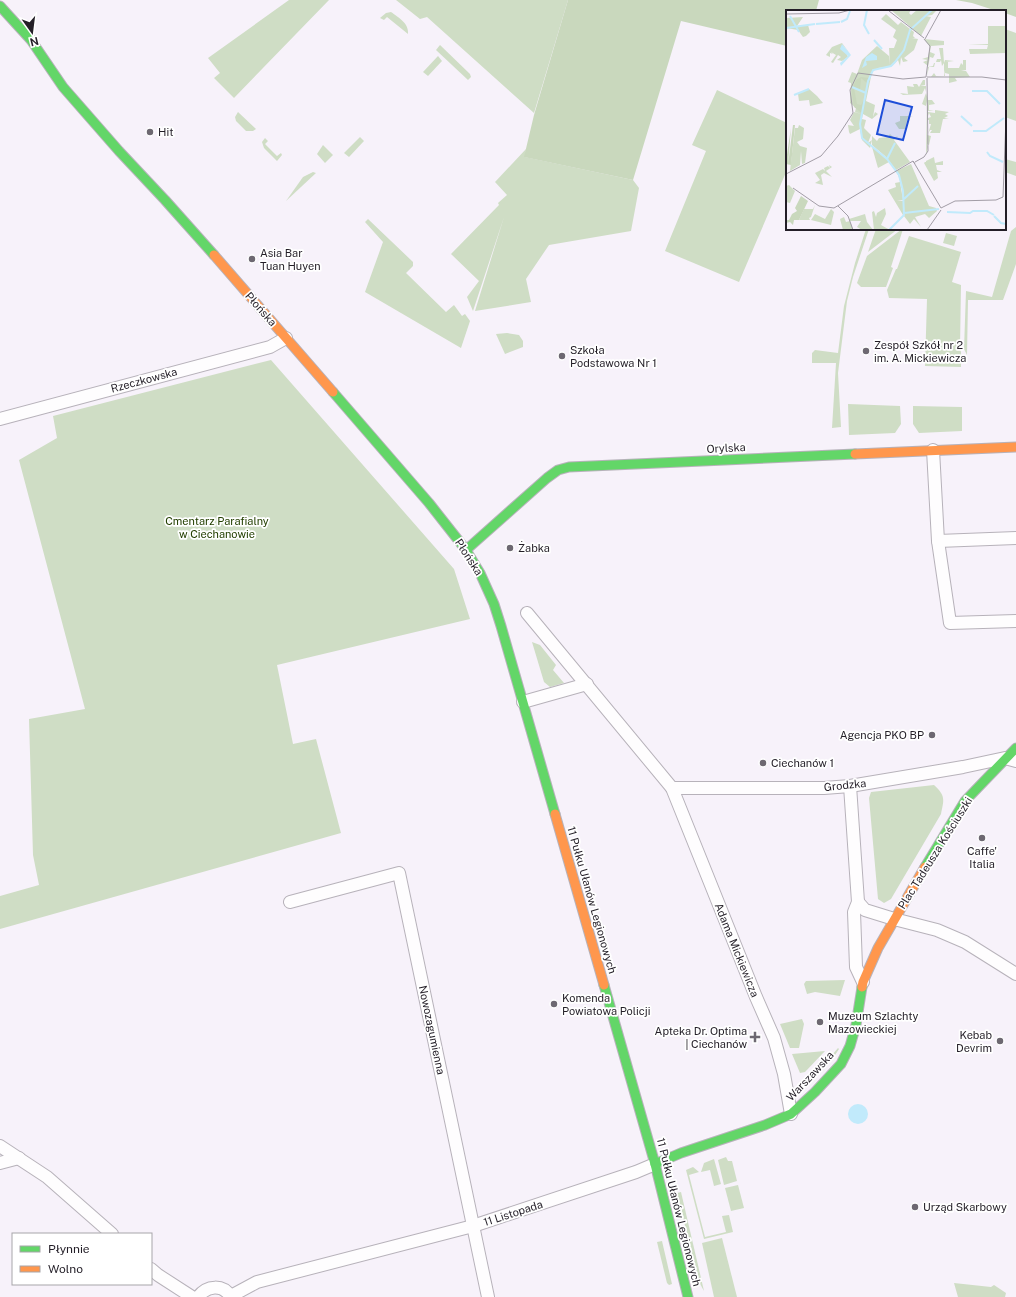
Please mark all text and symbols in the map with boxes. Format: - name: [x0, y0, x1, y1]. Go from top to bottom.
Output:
- inset map: [786, 10, 1006, 230]
- north arrow: [12, 12, 52, 52]
- text: N: [29, 35, 40, 49]
- place label: Hit: [158, 126, 173, 138]
- marker: Hit: [145, 127, 155, 137]
- place label: Asia Bar Tuan Huyen: [260, 247, 321, 272]
- marker: Asia Bar Tuan Huyen: [247, 254, 257, 264]
- street label: Płońska: [243, 290, 279, 328]
- place label: Zespół Szkół nr 2 im. A. Mickiewicza: [874, 339, 966, 364]
- place label: Szkoła Podstawowa Nr 1: [570, 344, 657, 369]
- marker: Zespół Szkół nr 2 im. A. Mickiewicza: [861, 346, 871, 356]
- marker: Szkoła Podstawowa Nr 1: [557, 351, 567, 361]
- street label: Rzeczkowska: [110, 365, 178, 395]
- street label: Orylska: [706, 441, 746, 455]
- park label: Cmentarz Parafialny w Ciechanowie: [165, 515, 269, 540]
- street label: Płońska: [453, 537, 485, 577]
- place label: Żabka: [518, 541, 550, 554]
- marker: Żabka: [505, 543, 515, 553]
- place label: Agencja PKO BP: [840, 729, 924, 741]
- marker: Agencja PKO BP: [927, 730, 937, 740]
- place label: Ciechanów 1: [771, 757, 834, 769]
- marker: Ciechanów 1: [758, 758, 768, 768]
- street label: Grodzka: [823, 777, 867, 793]
- street label: Plac Tadeusza Kościuszki: [896, 795, 974, 911]
- street label: 11 Pułku Ułanów Legionowych: [565, 825, 619, 975]
- marker: Caffe' Italia: [977, 833, 987, 843]
- place label: Caffe' Italia: [967, 845, 997, 870]
- street label: Adama Mickiewicza: [713, 901, 761, 999]
- street label: Nowozagumienna: [417, 984, 447, 1076]
- place label: Komenda Powiatowa Policji: [562, 992, 650, 1017]
- marker: Komenda Powiatowa Policji: [549, 999, 559, 1009]
- place label: Muzeum Szlachty Mazowieckiej: [828, 1010, 918, 1035]
- marker: Muzeum Szlachty Mazowieckiej: [815, 1017, 825, 1027]
- place label: Apteka Dr. Optima | Ciechanów: [655, 1025, 747, 1050]
- place label: Kebab Devrim: [956, 1029, 992, 1054]
- marker: Apteka Dr. Optima | Ciechanów: [750, 1032, 760, 1042]
- marker: Kebab Devrim: [995, 1036, 1005, 1046]
- street label: Warszawska: [784, 1049, 836, 1103]
- street label: 11 Pułku Ułanów Legionowych: [655, 1137, 703, 1287]
- street label: 11 Listopada: [482, 1198, 544, 1228]
- place label: Urząd Skarbowy: [923, 1201, 1007, 1213]
- marker: Urząd Skarbowy: [910, 1202, 920, 1212]
- legend: [12, 1233, 152, 1285]
- text: Płynnie: [48, 1242, 90, 1256]
- text: Wolno: [48, 1262, 83, 1276]

